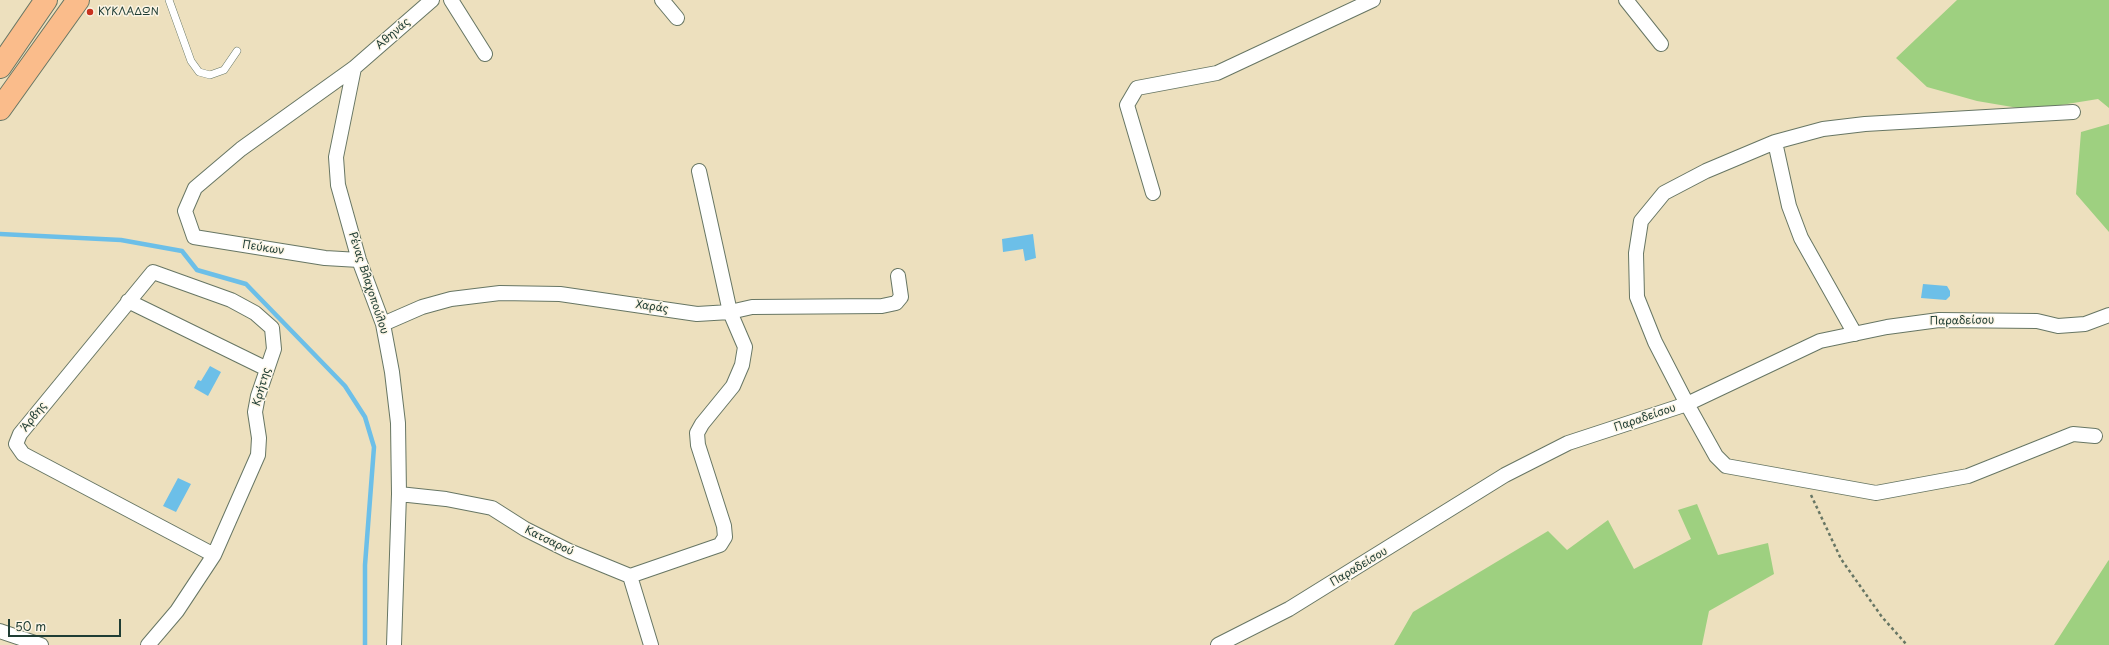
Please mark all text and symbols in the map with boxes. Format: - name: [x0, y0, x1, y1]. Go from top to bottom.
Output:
- place label: ΚΥΚΛΑΔΩΝ: [98, 5, 159, 19]
- marker: ΚΥΚΛΑΔΩΝ: [85, 7, 95, 17]
- street label: Αθηνάς: [373, 16, 413, 52]
- street label: Ρένας Βλαχοπούλου: [345, 230, 391, 336]
- street label: Πεύκων: [241, 238, 285, 258]
- street label: Χαράς: [635, 298, 669, 316]
- street label: Παραδείσου: [1930, 314, 1994, 328]
- street label: Κρήτης: [250, 366, 274, 408]
- street label: Άρβης: [18, 400, 50, 434]
- street label: Παραδείσου: [1612, 401, 1678, 435]
- street label: Κατσαρού: [522, 524, 576, 558]
- street label: Παραδείσου: [1328, 545, 1390, 589]
- scale bar: [10, 611, 123, 637]
- text: 50 m: [15, 617, 46, 635]

